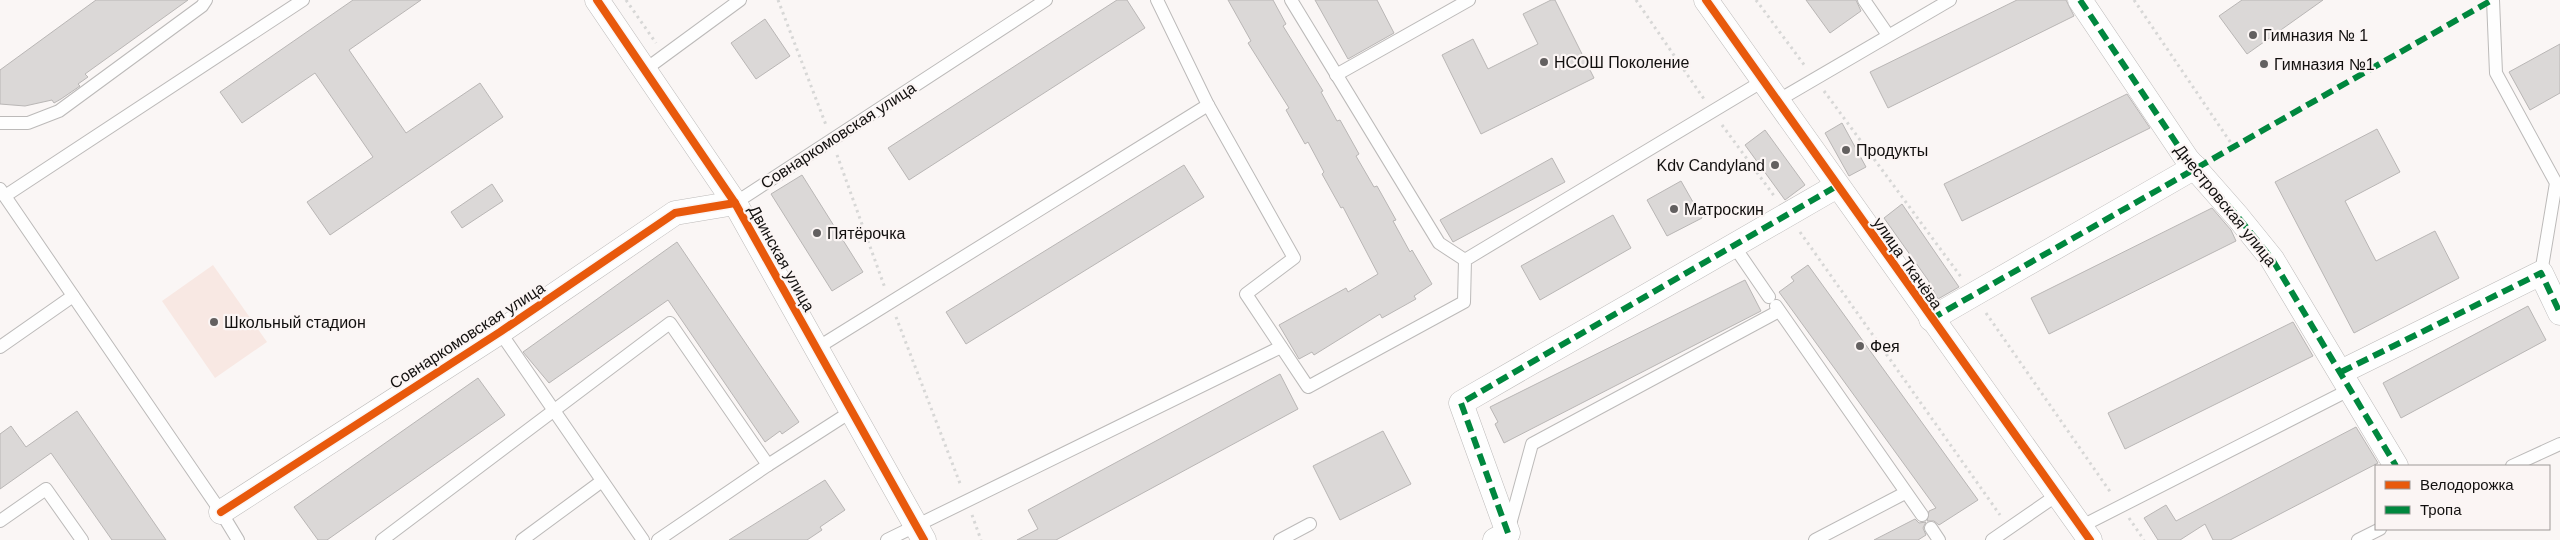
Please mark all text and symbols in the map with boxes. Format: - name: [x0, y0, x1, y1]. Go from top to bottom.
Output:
- place label: Гимназия № 1: [2263, 27, 2368, 44]
- marker: Гимназия № 1: [2247, 29, 2259, 41]
- place label: НСОШ Поколение: [1554, 54, 1689, 71]
- marker: НСОШ Поколение: [1538, 56, 1550, 68]
- place label: Гимназия №1: [2274, 56, 2375, 73]
- marker: Гимназия №1: [2258, 58, 2270, 70]
- street label: Совнаркомовская улица: [758, 79, 919, 192]
- street label: Днестровская улица: [2171, 141, 2280, 270]
- place label: Продукты: [1856, 142, 1928, 159]
- marker: Продукты: [1840, 144, 1852, 156]
- place label: Kdv Candyland: [1656, 157, 1765, 174]
- marker: Kdv Candyland: [1769, 159, 1781, 171]
- place label: Матроскин: [1684, 201, 1764, 218]
- street label: Двинская улица: [745, 202, 818, 314]
- marker: Матроскин: [1668, 203, 1680, 215]
- street label: улица Ткачёва: [1870, 214, 1946, 312]
- place label: Пятёрочка: [827, 225, 906, 242]
- marker: Пятёрочка: [811, 227, 823, 239]
- street label: Совнаркомовская улица: [387, 279, 548, 392]
- place label: Школьный стадион: [224, 314, 366, 331]
- marker: Школьный стадион: [208, 316, 220, 328]
- place label: Фея: [1870, 338, 1900, 355]
- marker: Фея: [1854, 340, 1866, 352]
- legend: [2375, 465, 2550, 530]
- text: Велодорожка: [2420, 476, 2514, 493]
- text: Тропа: [2420, 501, 2462, 518]

